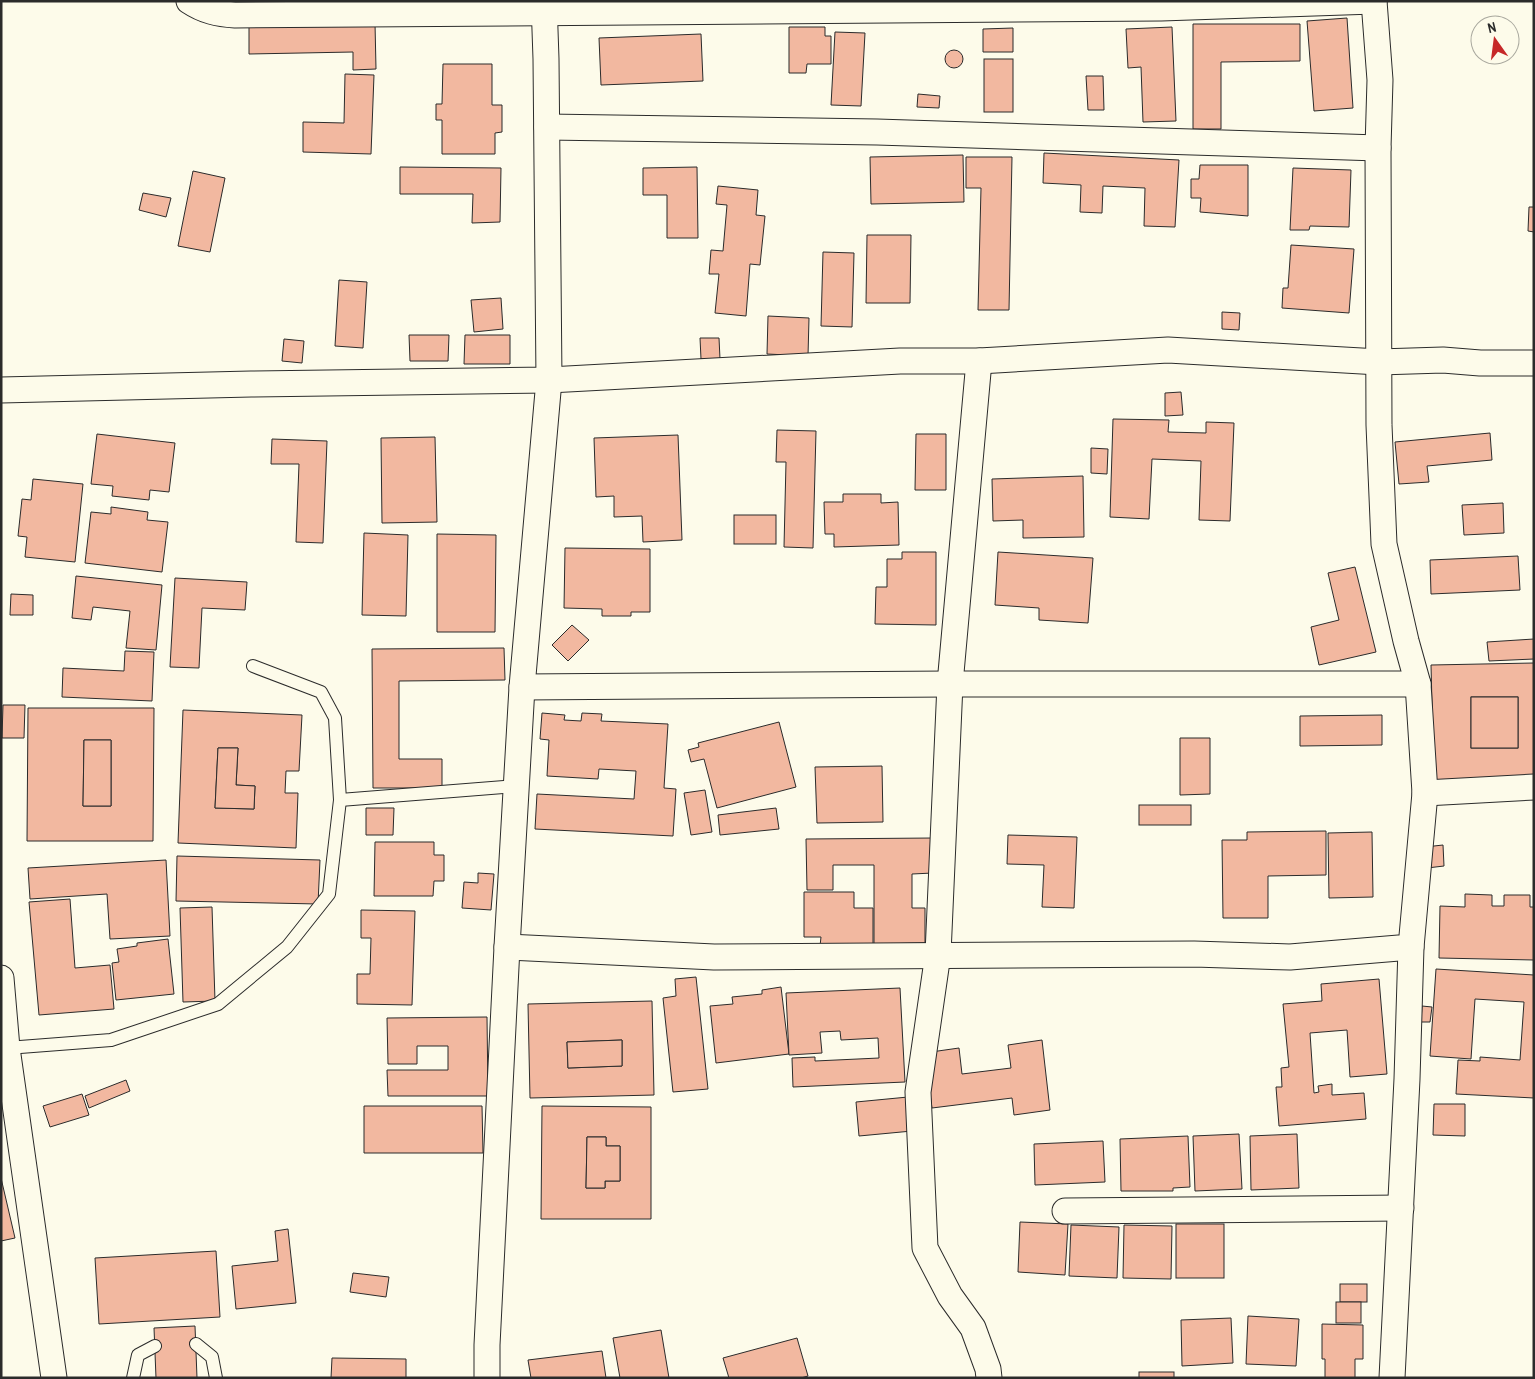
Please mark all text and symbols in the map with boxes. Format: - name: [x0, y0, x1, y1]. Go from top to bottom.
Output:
- north arrow: [1470, 15, 1520, 65]
- text: N: [1486, 18, 1498, 37]

